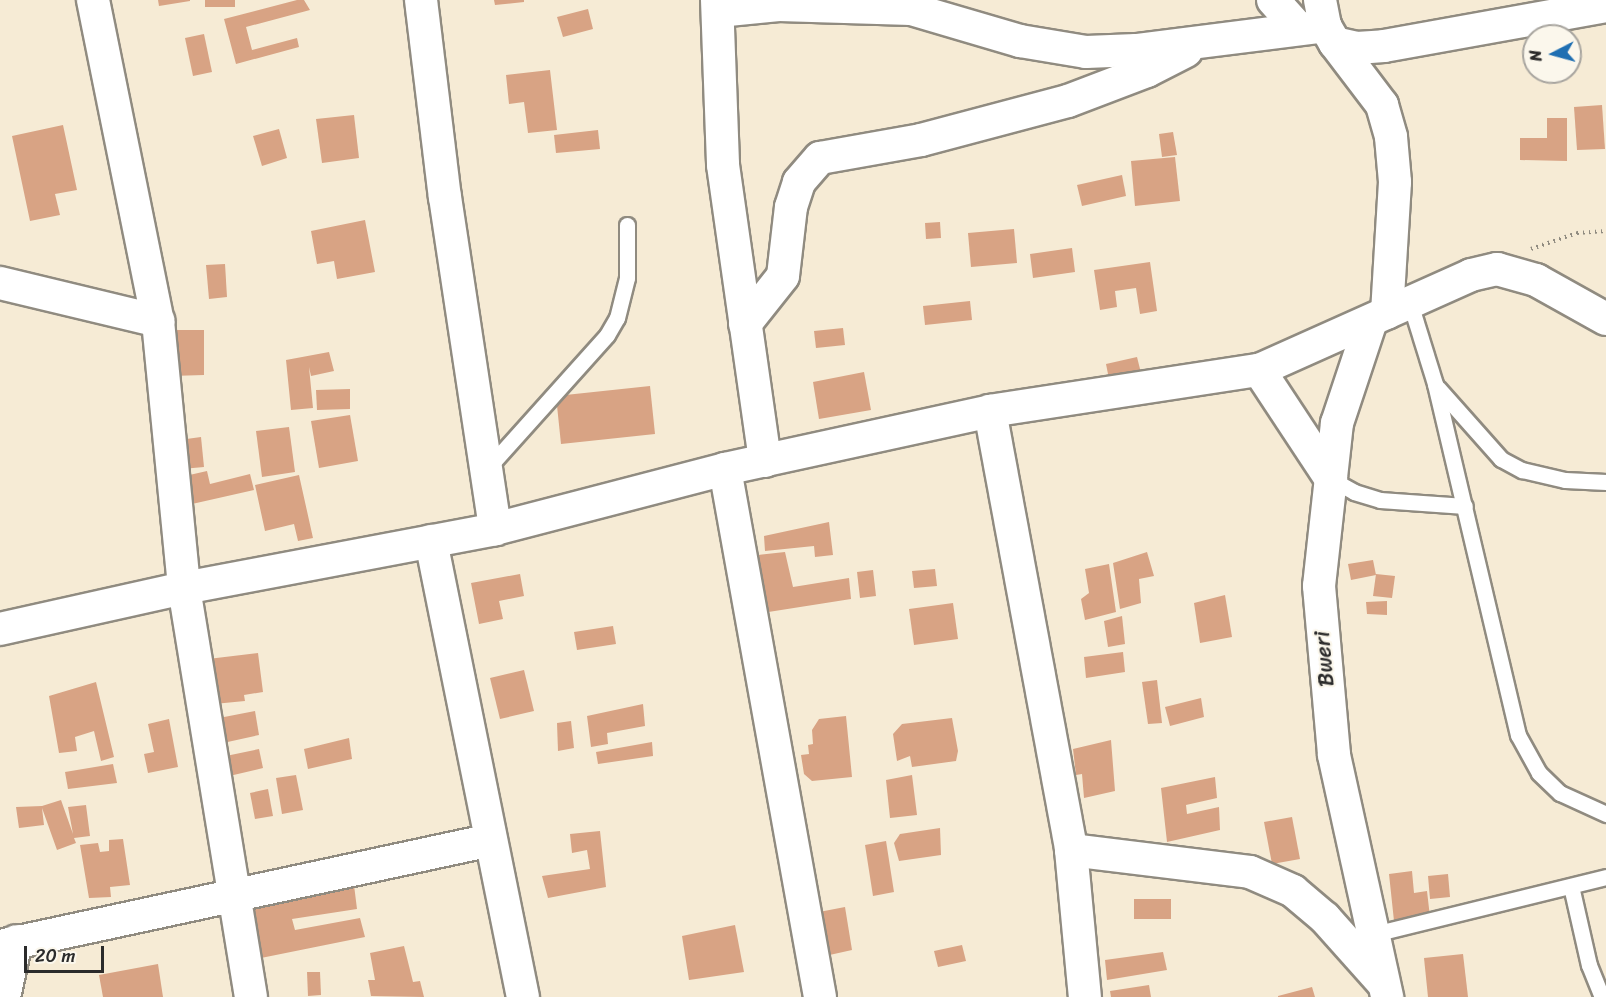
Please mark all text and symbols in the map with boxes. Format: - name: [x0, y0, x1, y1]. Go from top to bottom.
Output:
- north arrow: [1522, 24, 1582, 84]
- text: N: [1521, 49, 1551, 63]
- street label: Bweri: [1308, 630, 1340, 688]
- scale bar: [27, 934, 106, 972]
- text: 20 m: [35, 940, 75, 972]

